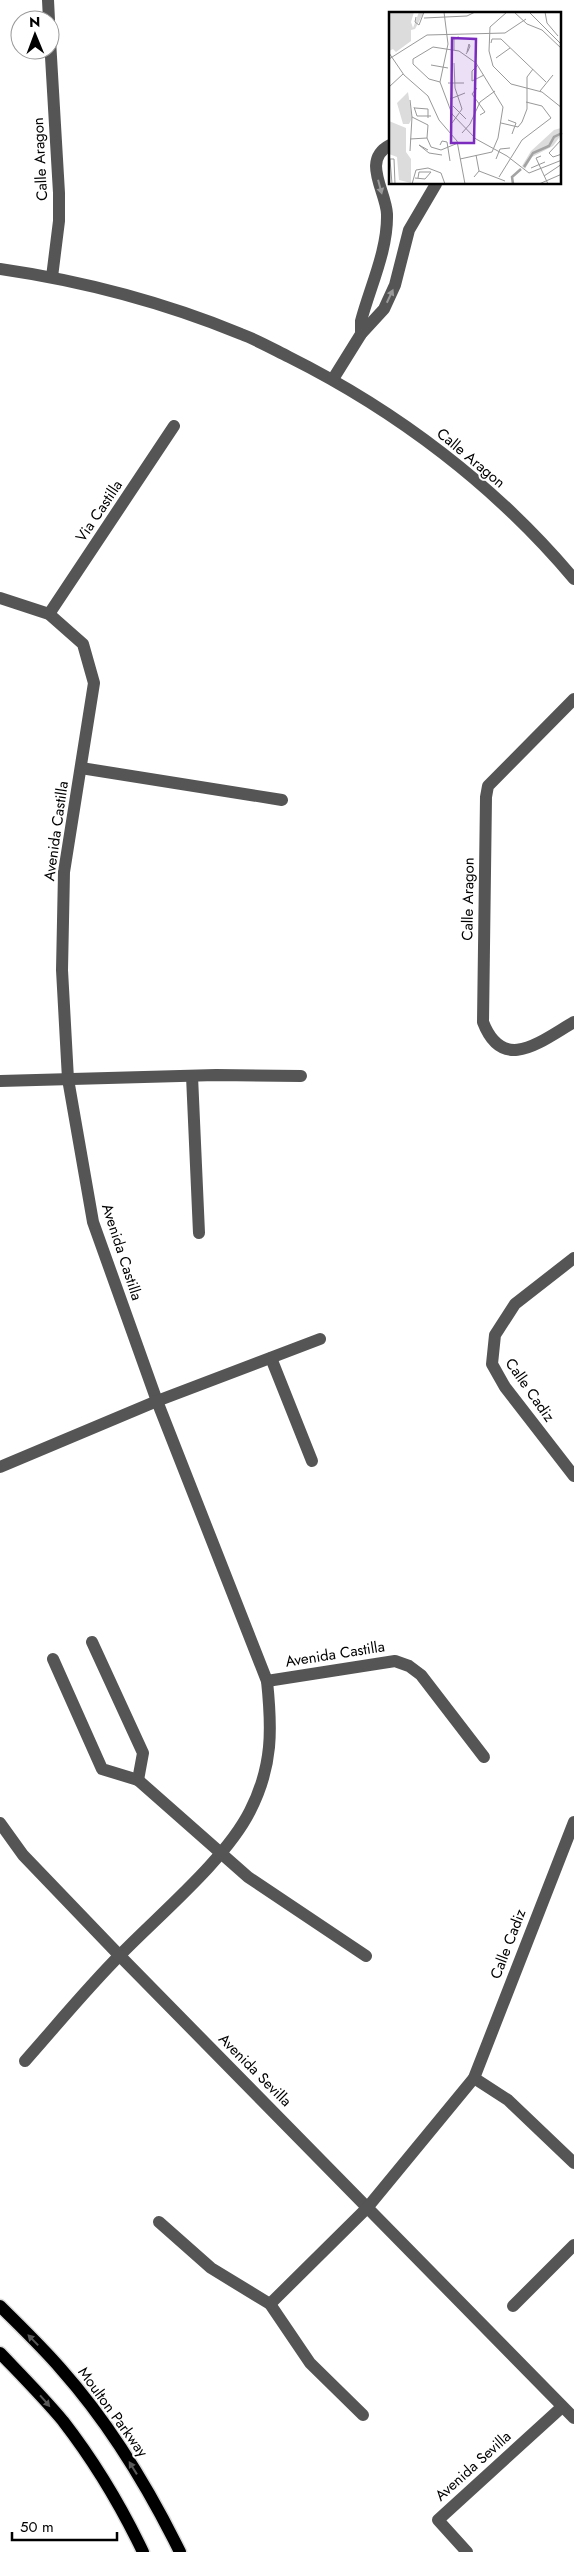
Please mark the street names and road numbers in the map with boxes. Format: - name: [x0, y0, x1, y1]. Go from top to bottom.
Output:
- street label: Calle Aragon: [27, 117, 53, 201]
- street label: Calle Aragon: [432, 423, 510, 493]
- street label: Via Castilla: [70, 476, 128, 546]
- street label: Avenida Castilla: [38, 780, 74, 882]
- street label: Calle Aragon: [456, 857, 480, 941]
- street label: Avenida Castilla: [96, 1201, 148, 1303]
- street label: Calle Cadiz: [500, 1354, 560, 1426]
- street label: Avenida Castilla: [284, 1635, 386, 1673]
- street label: Calle Cadiz: [485, 1906, 531, 1982]
- street label: Avenida Sevilla: [213, 2028, 297, 2112]
- street label: Moulton Parkway: [73, 2362, 153, 2462]
- street label: Avenida Sevilla: [430, 2426, 516, 2506]

